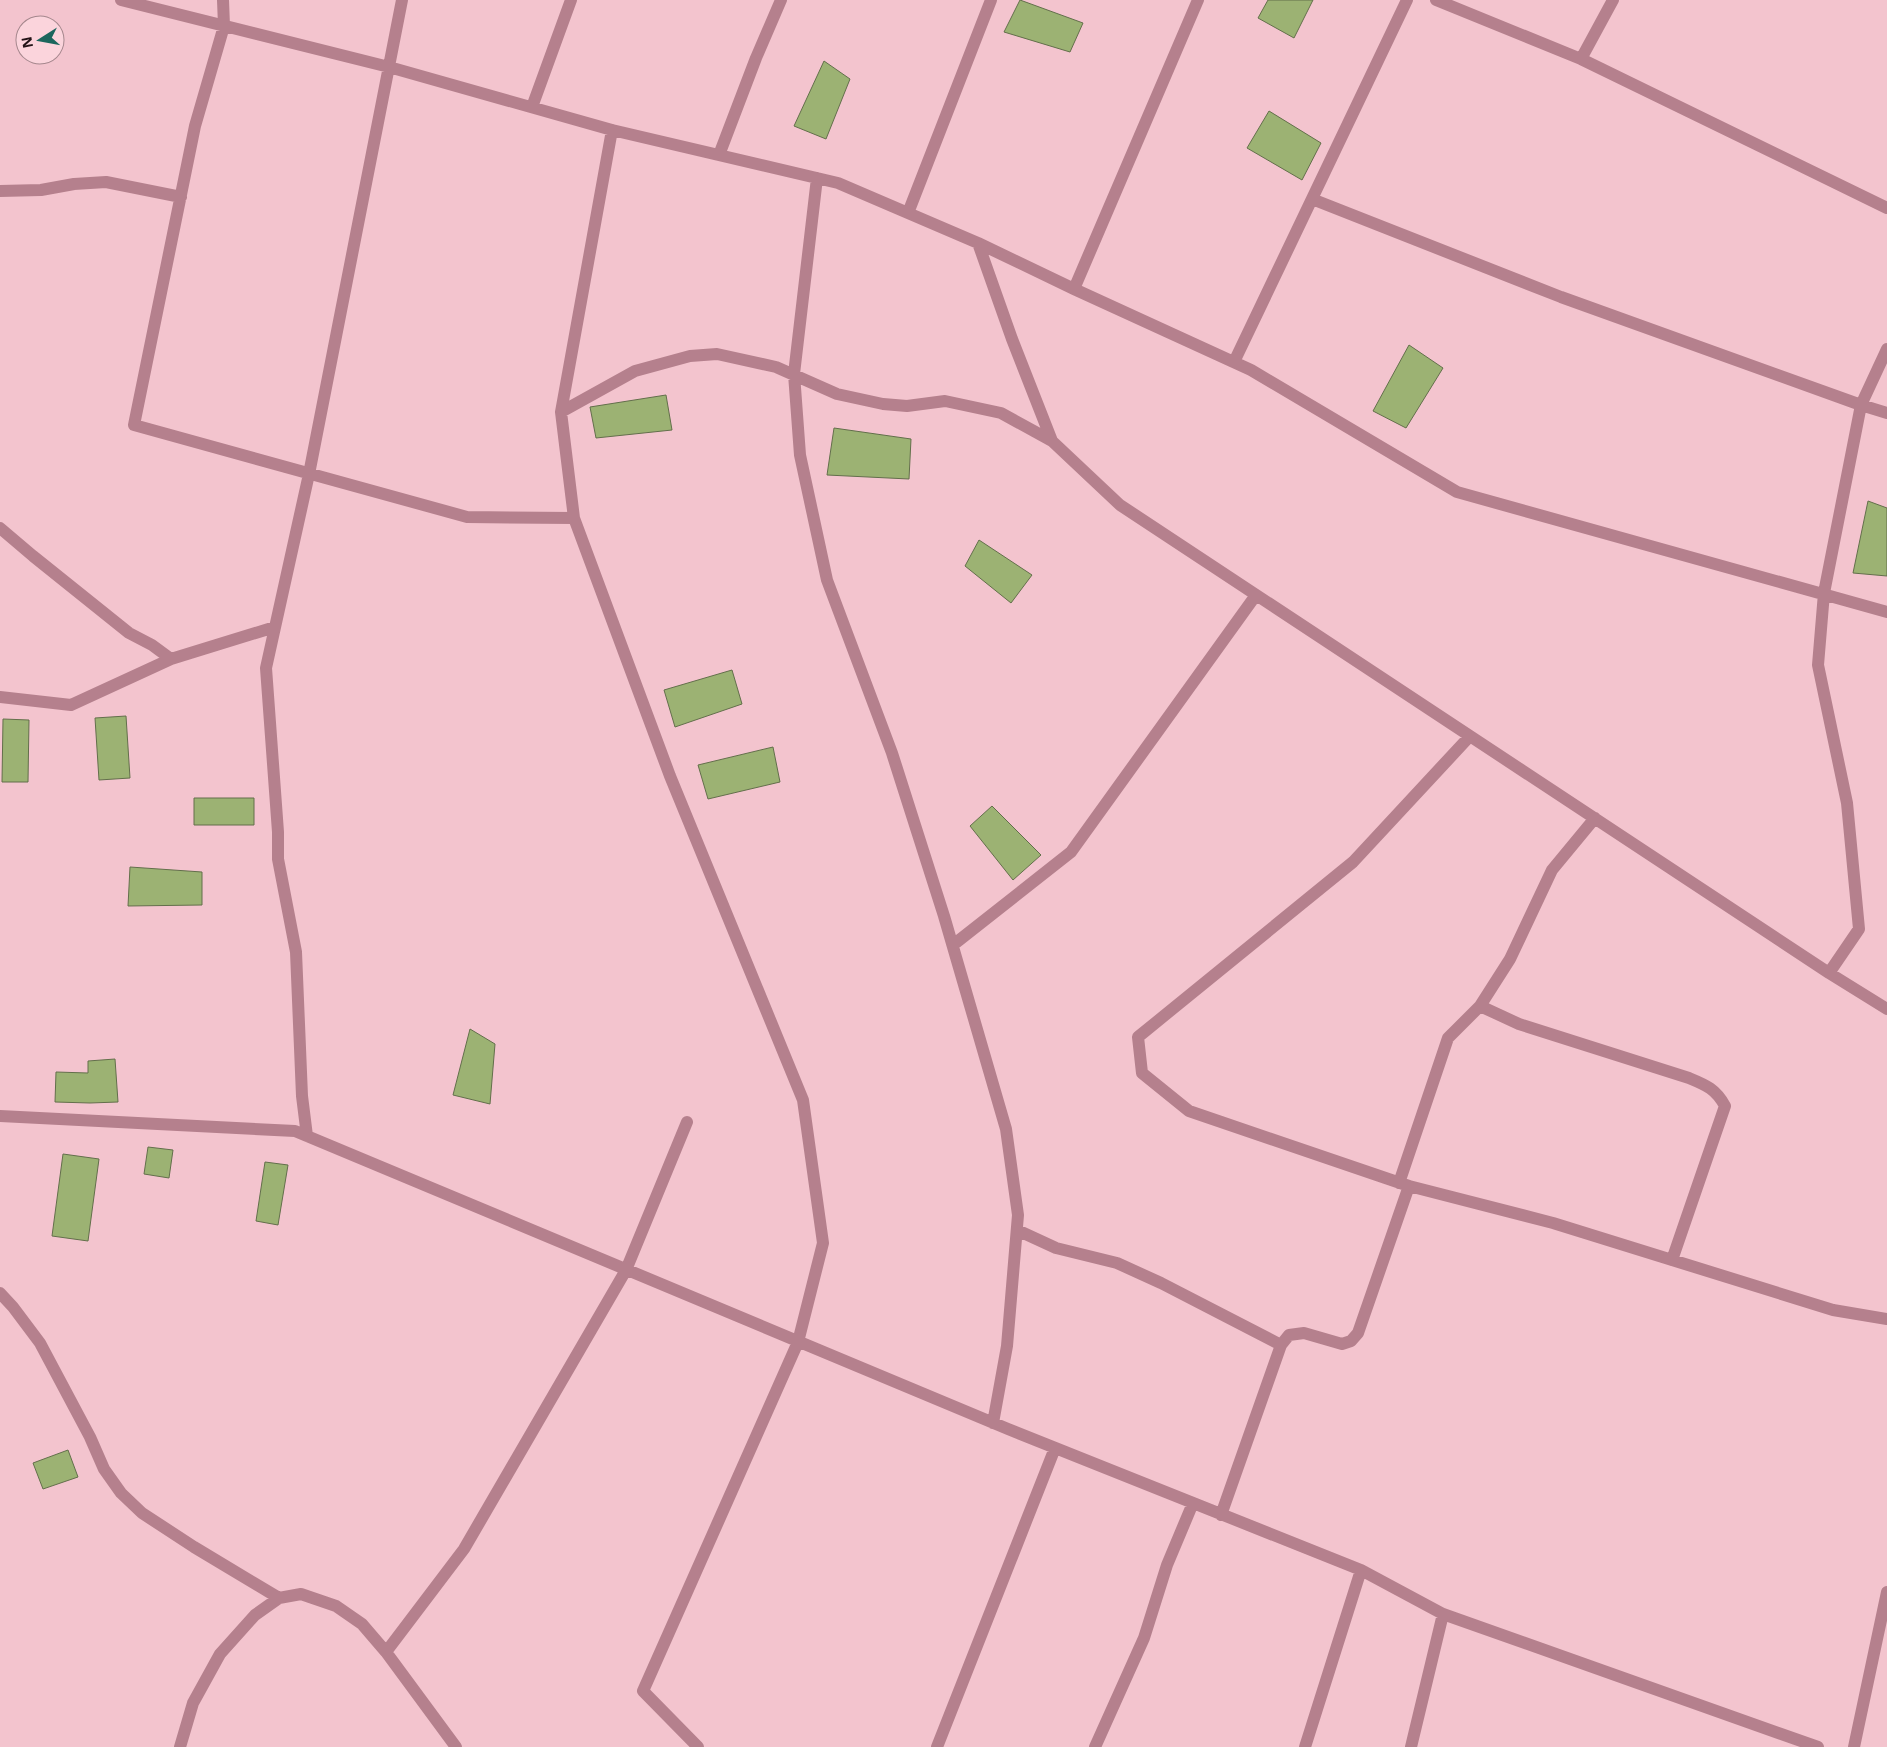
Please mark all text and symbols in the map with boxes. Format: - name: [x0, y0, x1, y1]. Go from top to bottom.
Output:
- north arrow: [15, 15, 65, 65]
- text: N: [16, 35, 37, 50]

